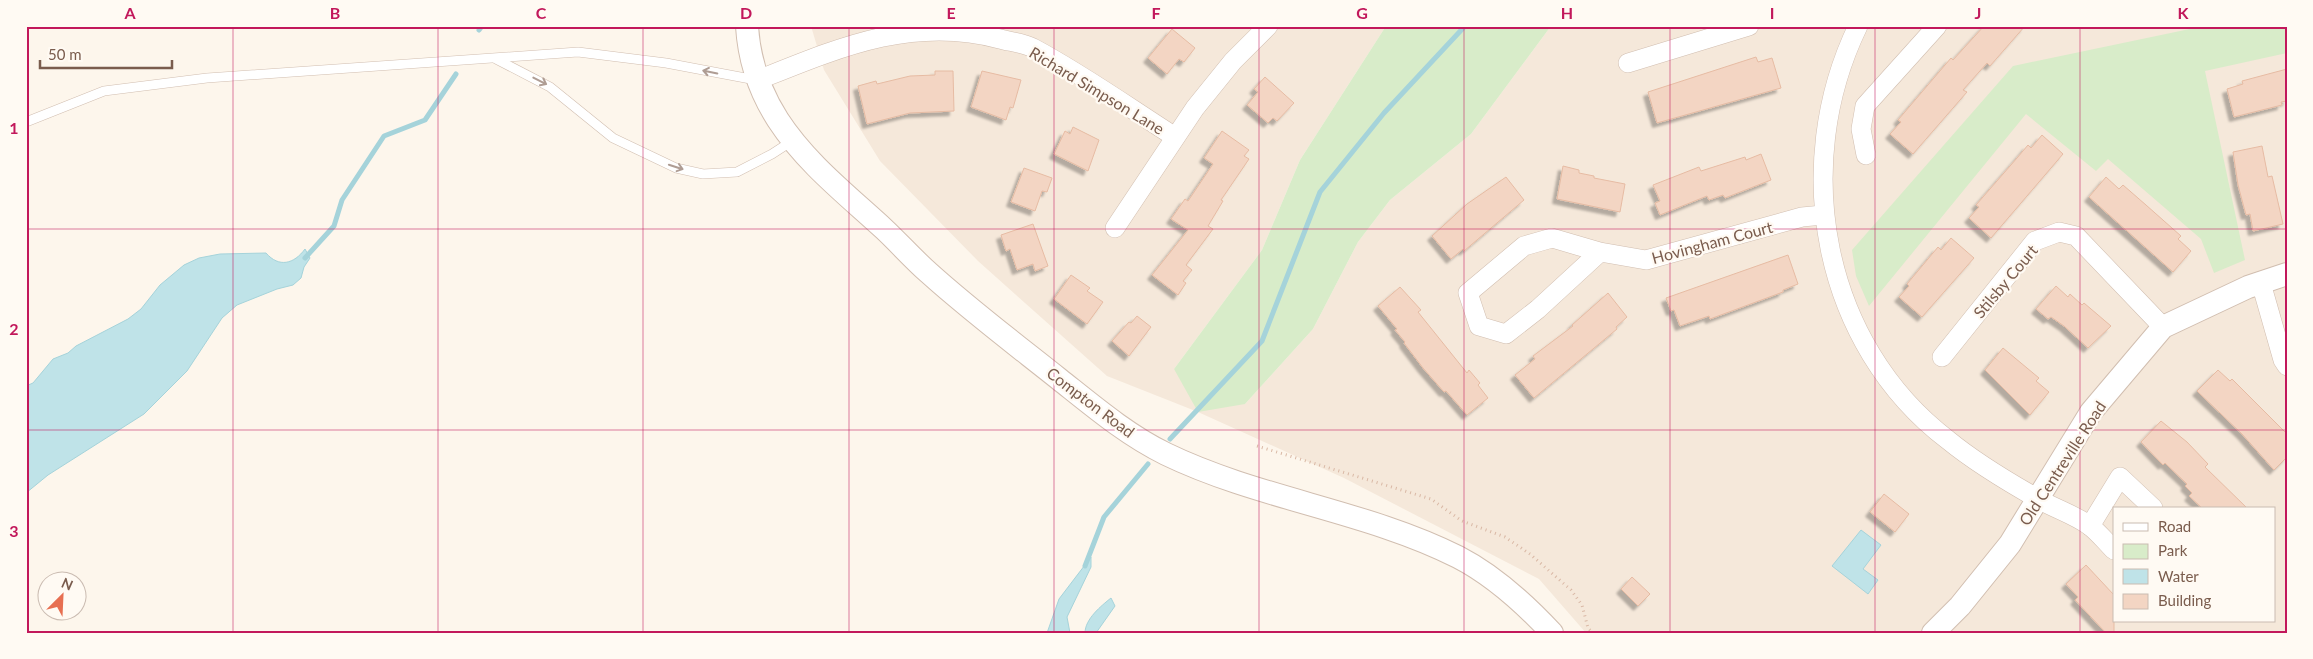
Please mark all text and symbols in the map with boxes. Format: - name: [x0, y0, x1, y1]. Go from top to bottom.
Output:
- text: A: [123, 3, 136, 22]
- text: B: [330, 3, 340, 22]
- text: C: [536, 3, 547, 22]
- text: D: [740, 3, 752, 22]
- text: E: [946, 3, 956, 22]
- text: F: [1151, 3, 1161, 22]
- text: G: [1356, 3, 1368, 22]
- text: H: [1561, 3, 1573, 22]
- text: I: [1770, 3, 1774, 22]
- text: J: [1975, 3, 1981, 22]
- text: K: [2178, 3, 2190, 22]
- scale bar: [40, 38, 172, 70]
- street label: Richard Simpson Lane: [1026, 42, 1168, 138]
- text: 50 m: [48, 45, 82, 63]
- one-way arrow: [702, 67, 718, 77]
- one-way arrow: [532, 76, 547, 86]
- text: 1: [9, 118, 19, 137]
- one-way arrow: [668, 163, 684, 173]
- street label: Hovingham Court: [1649, 217, 1775, 267]
- street label: Stilsby Court: [1969, 240, 2041, 321]
- text: 2: [9, 319, 19, 338]
- street label: Compton Road: [1043, 363, 1139, 441]
- street label: Old Centreville Road: [2015, 397, 2109, 529]
- legend: [2113, 507, 2276, 622]
- text: Road: [2158, 517, 2191, 535]
- text: 3: [9, 521, 19, 540]
- text: Park: [2158, 541, 2188, 559]
- text: Water: [2158, 567, 2199, 585]
- north arrow: [38, 572, 88, 622]
- text: N: [59, 574, 76, 594]
- text: Building: [2158, 591, 2211, 609]

